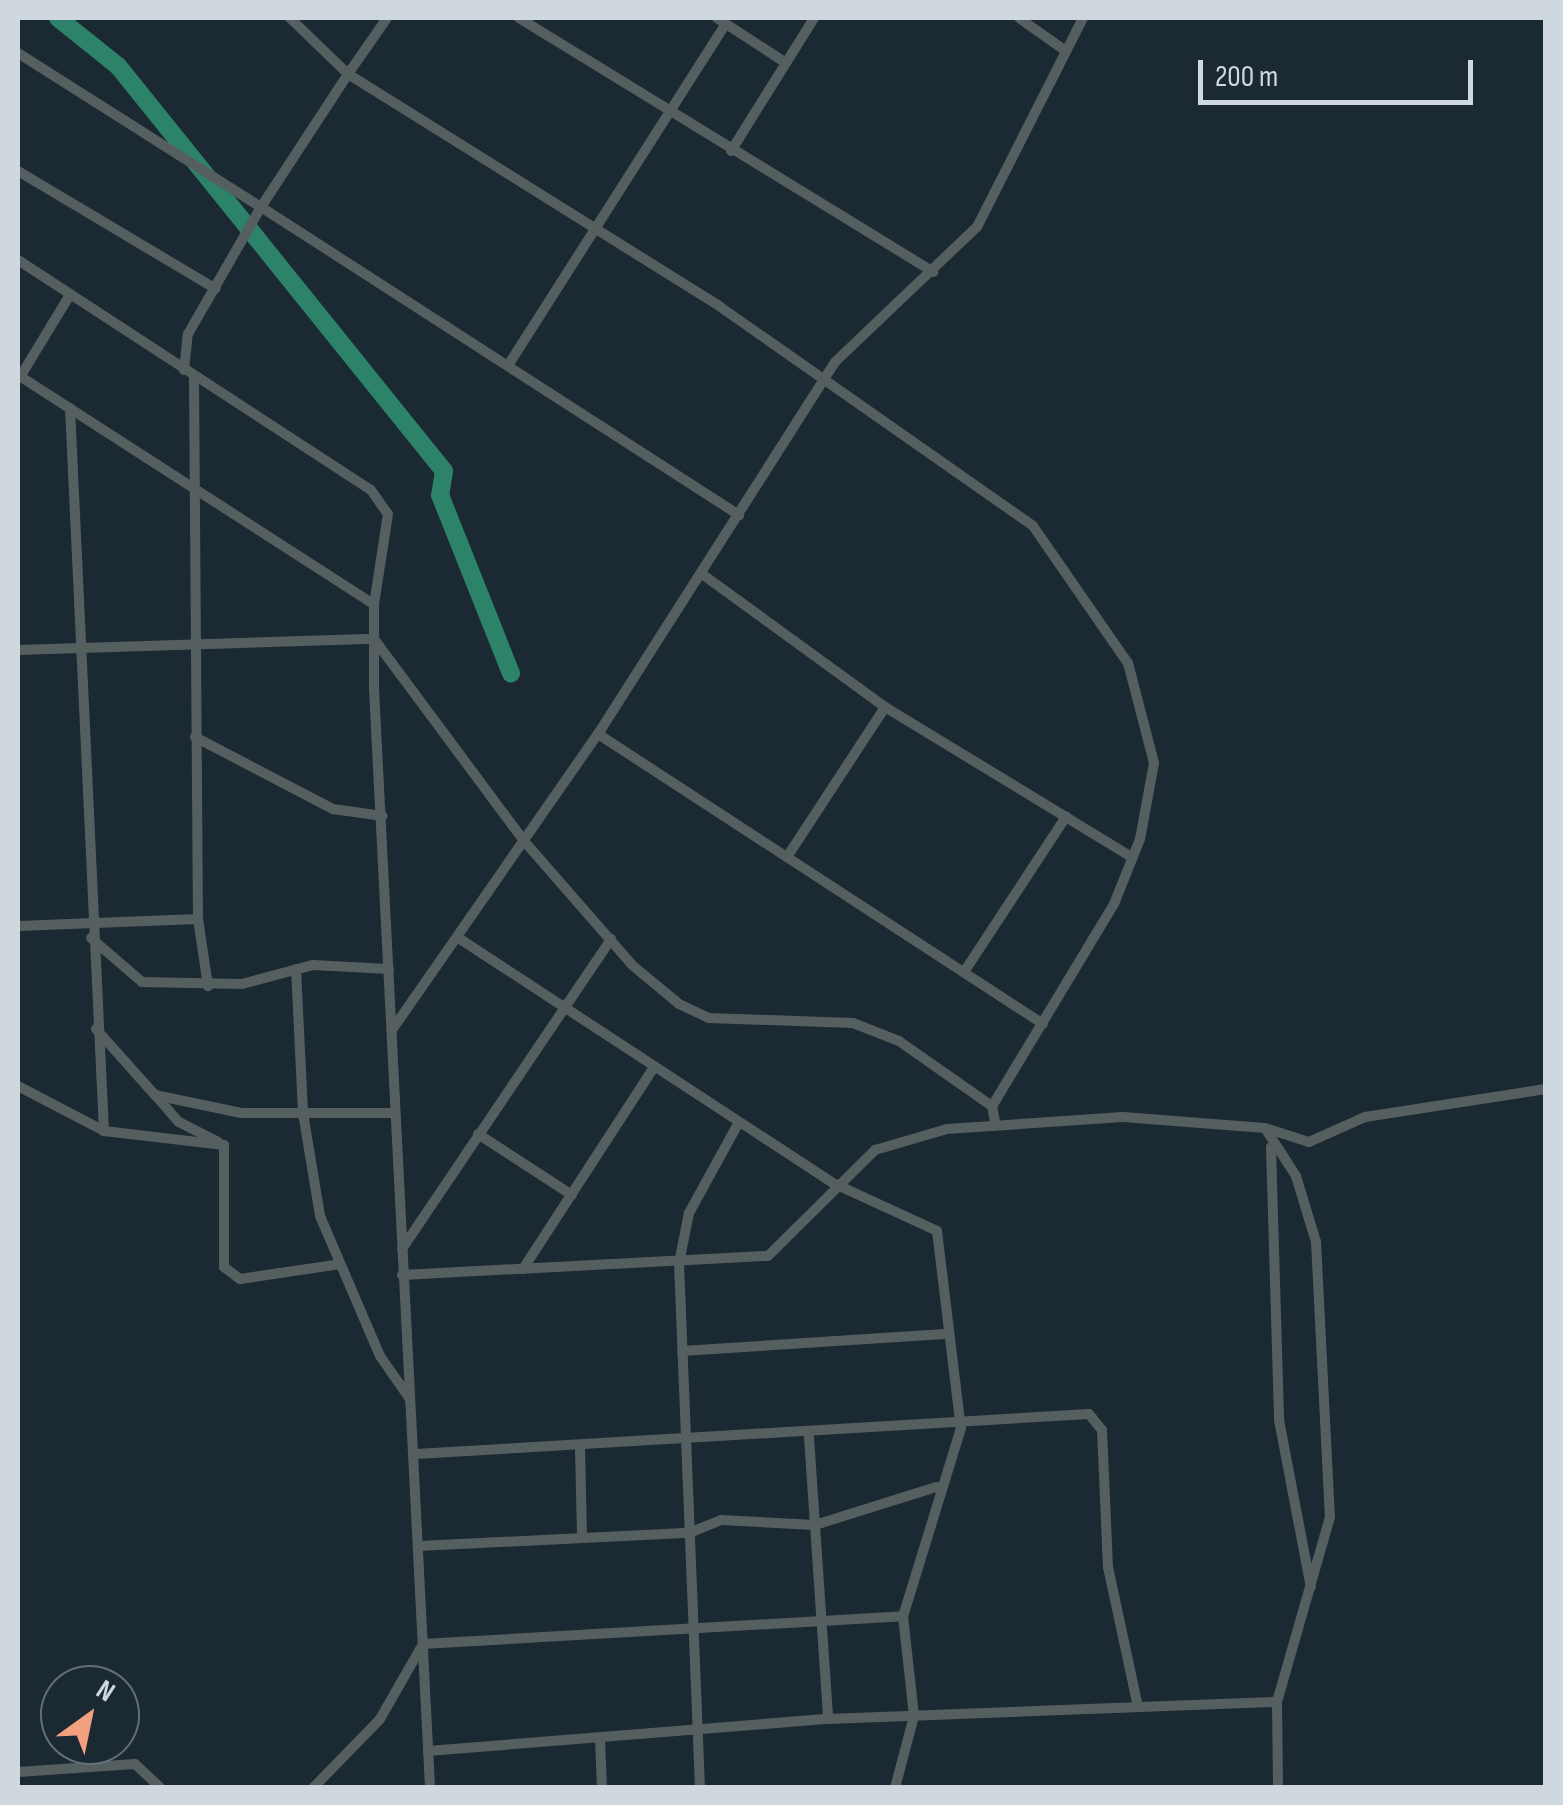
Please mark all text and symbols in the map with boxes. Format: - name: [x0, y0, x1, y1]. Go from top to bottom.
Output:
- scale bar: [1203, 40, 1478, 102]
- text: 200 m: [1215, 59, 1278, 95]
- north arrow: [40, 1665, 140, 1765]
- text: N: [90, 1673, 121, 1709]

